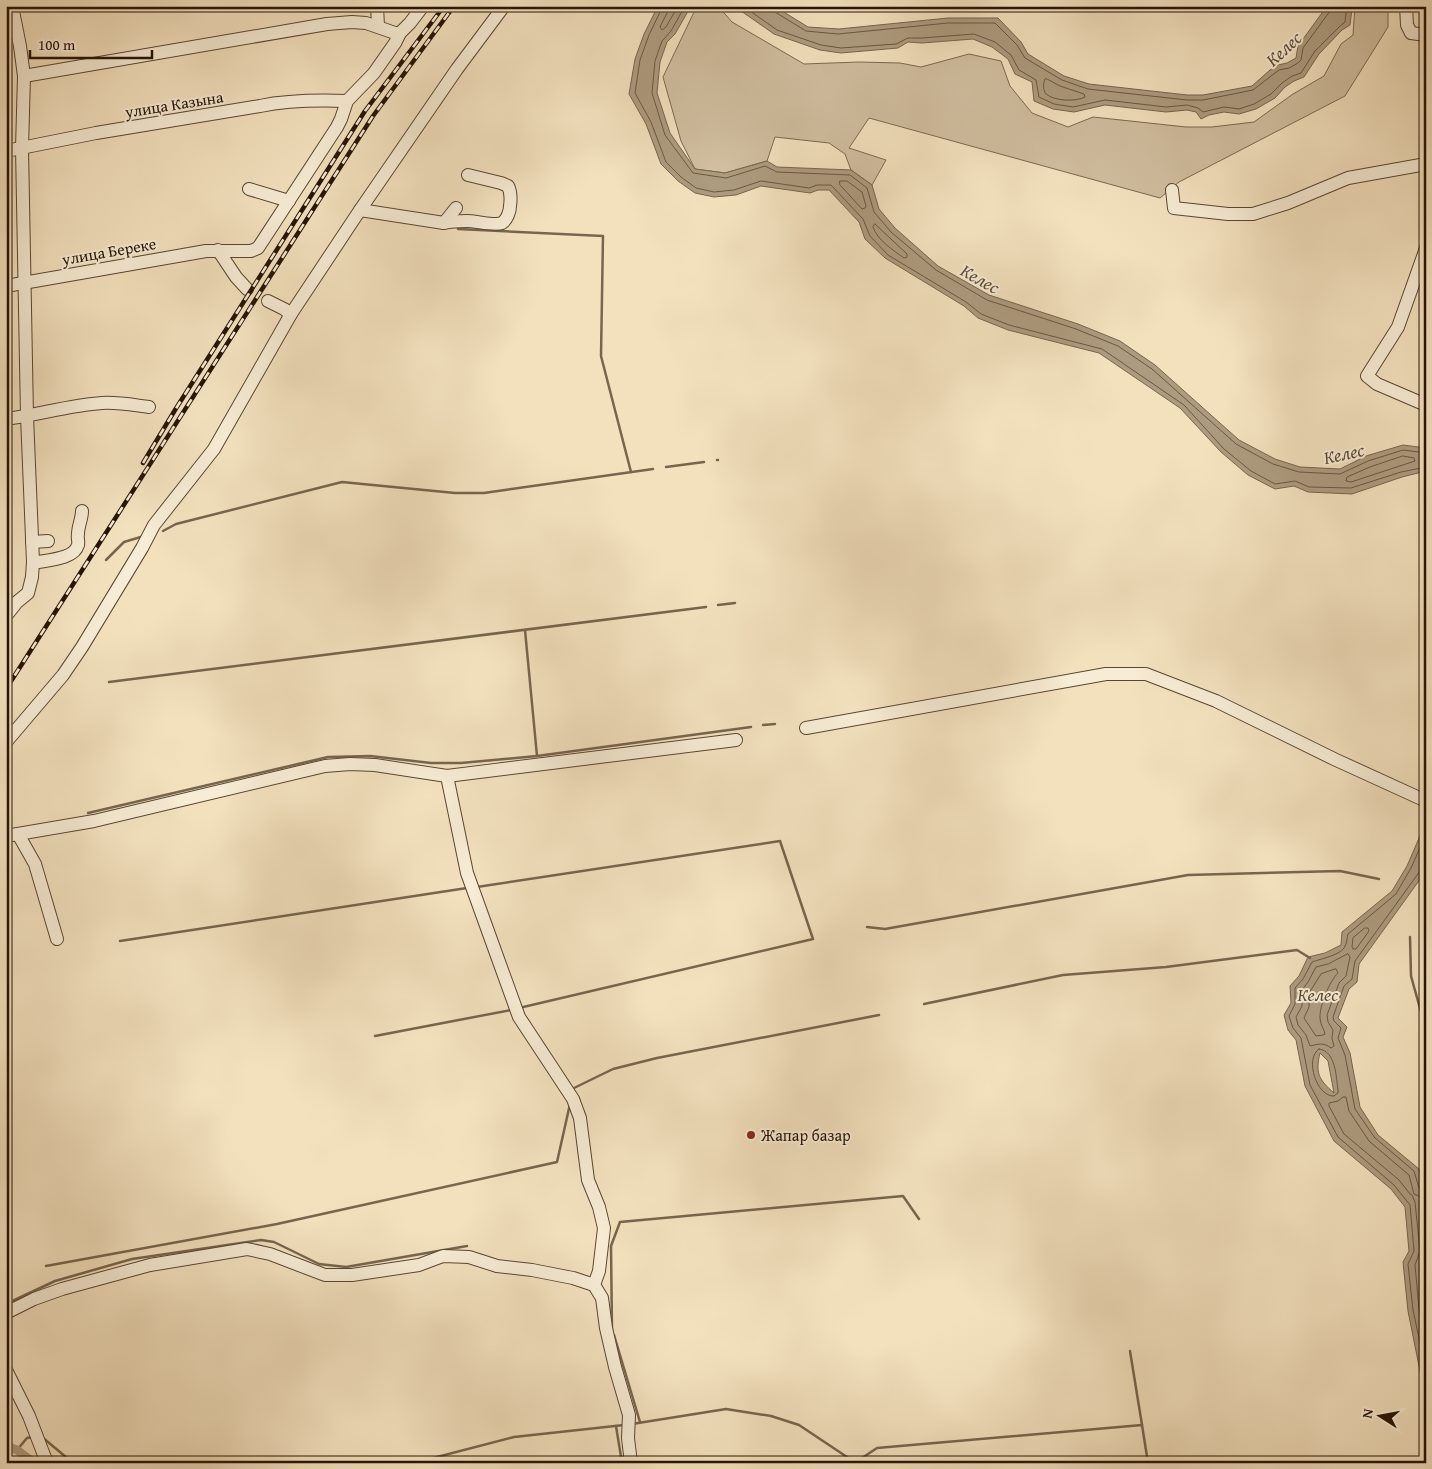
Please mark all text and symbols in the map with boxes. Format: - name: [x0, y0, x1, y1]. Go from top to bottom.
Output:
- water label: Келес: [1259, 24, 1308, 72]
- scale bar: [30, 28, 152, 60]
- text: 100 m: [38, 34, 76, 55]
- street label: улица Казына: [122, 84, 225, 124]
- street label: улица Береке: [59, 231, 158, 271]
- water label: Келес: [956, 257, 1005, 301]
- water label: Келес: [1321, 436, 1368, 471]
- water label: Келес: [1298, 981, 1339, 1008]
- place label: Жапар базар: [760, 1123, 851, 1147]
- marker: Жапар базар: [745, 1129, 757, 1141]
- north arrow: [1354, 1392, 1404, 1442]
- text: N: [1357, 1406, 1378, 1420]

